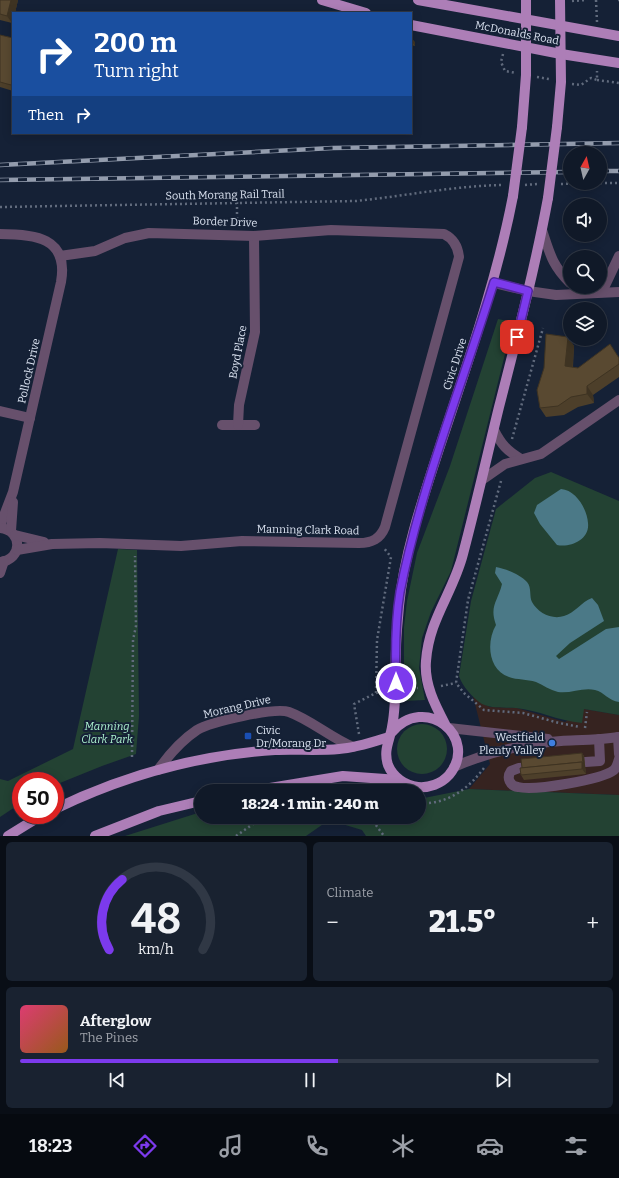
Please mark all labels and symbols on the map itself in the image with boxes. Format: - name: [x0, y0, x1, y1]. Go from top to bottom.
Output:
- street label: McDonalds Road: [474, 18, 561, 48]
- north arrow: [563, 146, 607, 190]
- street label: South Morang Rail Trail: [165, 187, 285, 203]
- street label: Border Drive: [192, 214, 258, 230]
- pin: [500, 320, 534, 354]
- street label: Boyd Place: [226, 324, 250, 380]
- street label: Civic Drive: [441, 336, 469, 392]
- street label: Pollock Drive: [15, 337, 43, 405]
- street label: Manning Clark Road: [256, 523, 360, 537]
- position arrow: [375, 662, 417, 704]
- street label: Morang Drive: [202, 693, 272, 721]
- park label: Manning Clark Park: [81, 720, 134, 746]
- place label: Civic Dr/Morang Dr: [256, 724, 326, 750]
- marker: Civic Dr/Morang Dr: [243, 731, 253, 741]
- place label: Westfield Plenty Valley: [479, 731, 544, 757]
- marker: Westfield Plenty Valley: [547, 738, 557, 748]
- speed limit sign: 50: [12, 772, 64, 824]

